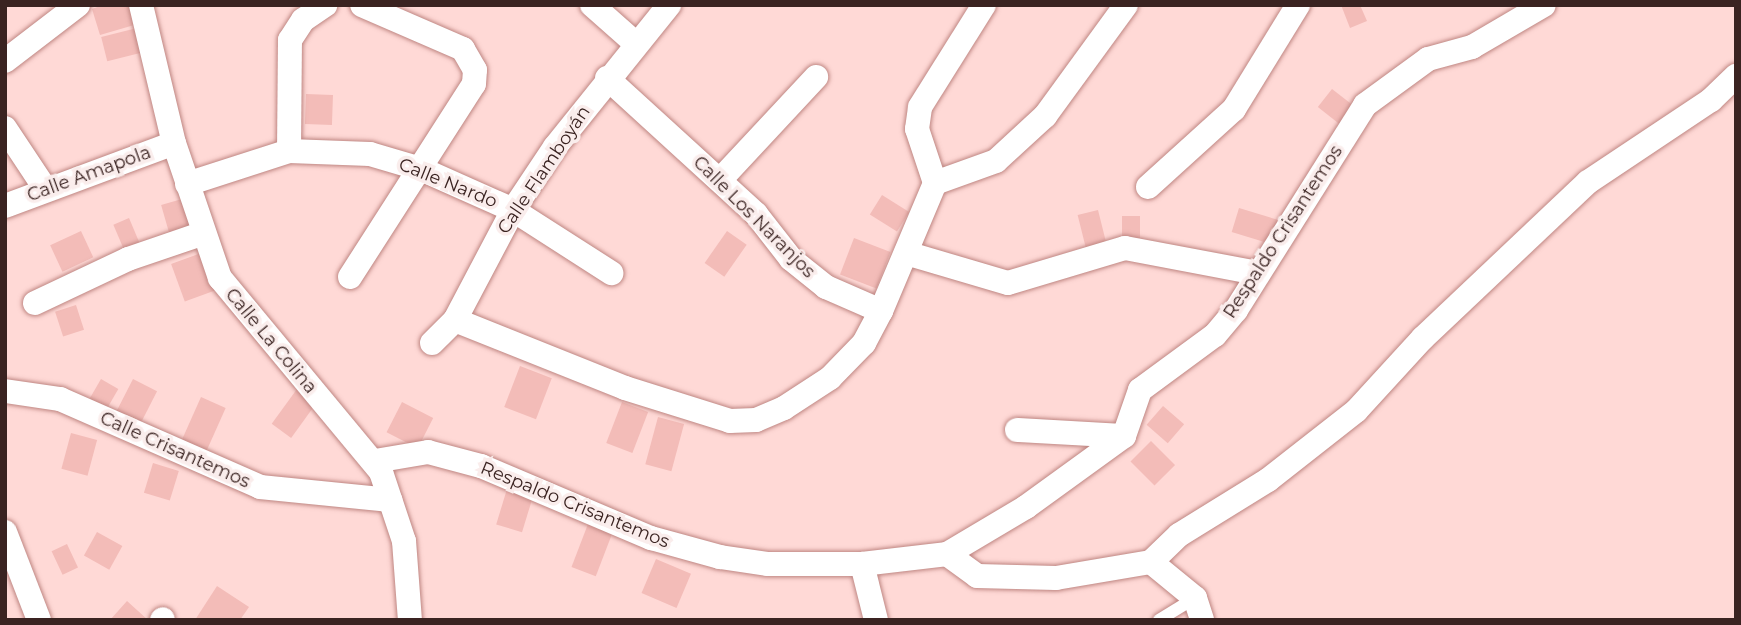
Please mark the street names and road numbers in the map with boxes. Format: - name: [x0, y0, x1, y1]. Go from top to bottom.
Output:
- street label: Calle Flamboyán: [493, 102, 595, 238]
- street label: Calle Amapola: [24, 142, 154, 206]
- street label: Respaldo Crisantemos: [1219, 142, 1347, 322]
- street label: Calle Los Naranjos: [689, 152, 819, 282]
- street label: Calle Nardo: [396, 153, 500, 213]
- street label: Calle La Colina: [221, 284, 321, 398]
- street label: Calle Crisantemos: [97, 407, 253, 493]
- street label: Respaldo Crisantemos: [477, 457, 673, 553]

